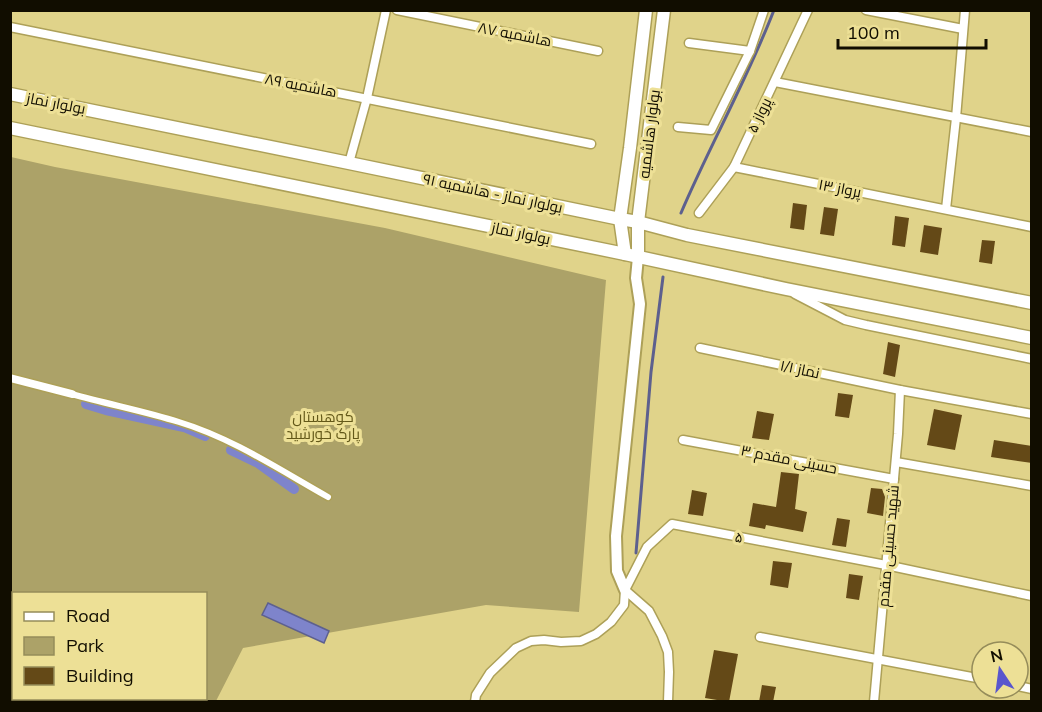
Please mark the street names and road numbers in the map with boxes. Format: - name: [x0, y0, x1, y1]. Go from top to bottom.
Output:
- street label: هاشمیه ۸۷: [477, 18, 553, 50]
- street label: هاشمیه ۸۹: [263, 69, 339, 101]
- street label: بولوار نماز: [24, 88, 87, 118]
- street label: بولوار هاشمیه: [634, 89, 664, 179]
- street label: پرواز ۵: [742, 94, 776, 136]
- street label: بولوار نماز - هاشمیه ۹۱: [421, 169, 565, 217]
- street label: پرواز ۱۳: [817, 175, 863, 202]
- street label: بولوار نماز: [489, 217, 552, 249]
- street label: نماز ۱/۱: [778, 356, 822, 382]
- street label: حسینی مقدم ۳: [739, 440, 839, 479]
- street label: شهید حسینی مقدم: [873, 484, 904, 608]
- street label: ۵: [733, 527, 745, 547]

